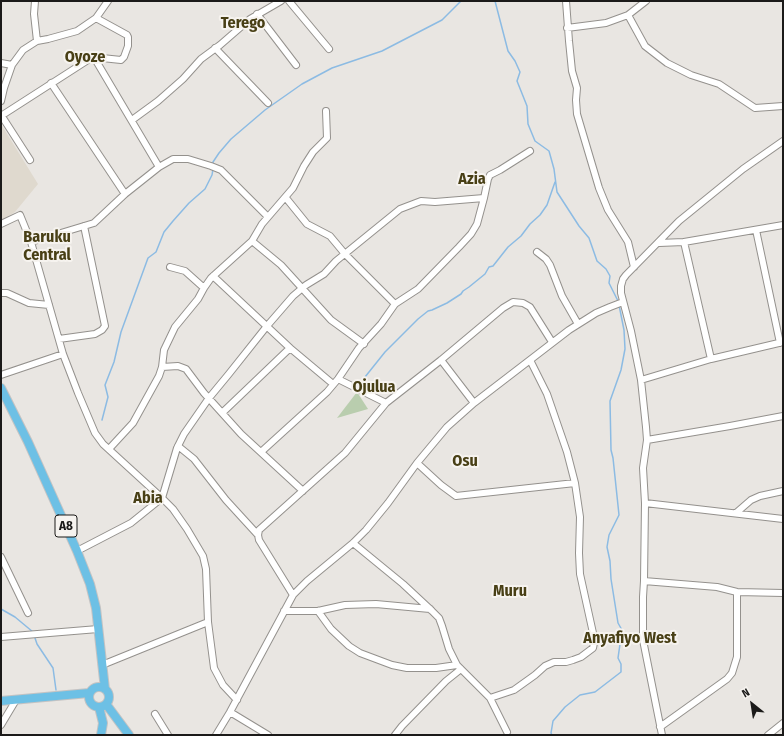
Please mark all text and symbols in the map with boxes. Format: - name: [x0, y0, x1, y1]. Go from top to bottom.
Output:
- district label: Terego: [221, 14, 265, 34]
- district label: Oyoze: [65, 48, 105, 68]
- district label: Azia: [458, 170, 486, 190]
- district label: Baruku Central: [23, 228, 71, 266]
- district label: Ojulua: [352, 378, 396, 398]
- district label: Osu: [452, 452, 478, 472]
- district label: Abia: [133, 489, 163, 509]
- road number: A8: [55, 515, 77, 537]
- district label: Muru: [493, 582, 527, 602]
- district label: Anyafiyo West: [583, 629, 677, 649]
- north arrow: [732, 684, 772, 724]
- text: N: [740, 686, 752, 700]

